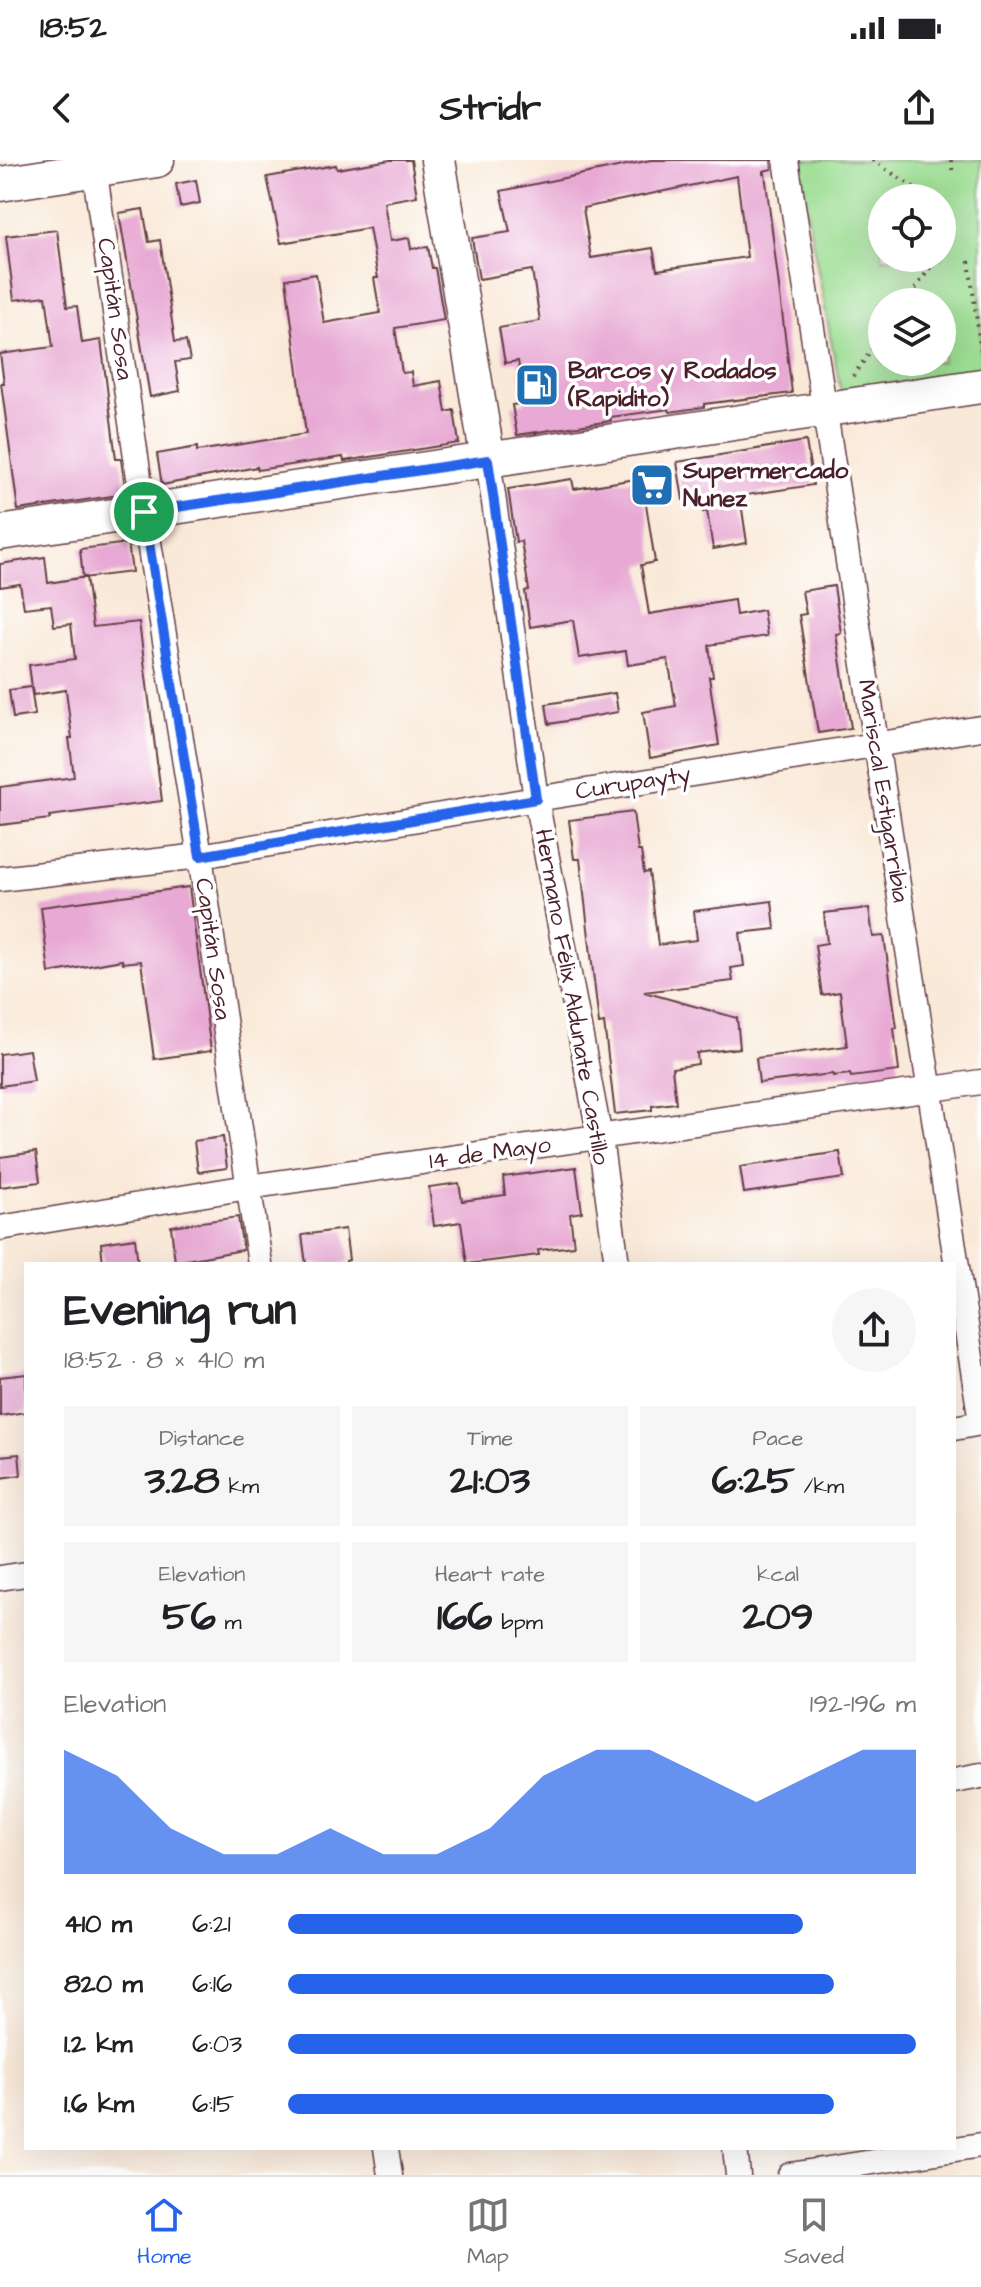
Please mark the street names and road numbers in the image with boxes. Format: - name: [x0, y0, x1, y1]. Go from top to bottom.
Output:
- street label: Capitán Sosa: [88, 236, 142, 382]
- street label: Mariscal Estigarribia: [848, 677, 917, 905]
- street label: Curupayty: [573, 757, 693, 810]
- street label: Hermano Félix Aldunate Castillo: [526, 826, 618, 1168]
- street label: Capitán Sosa: [186, 876, 240, 1022]
- street label: 14 de Mayo: [427, 1128, 554, 1179]

